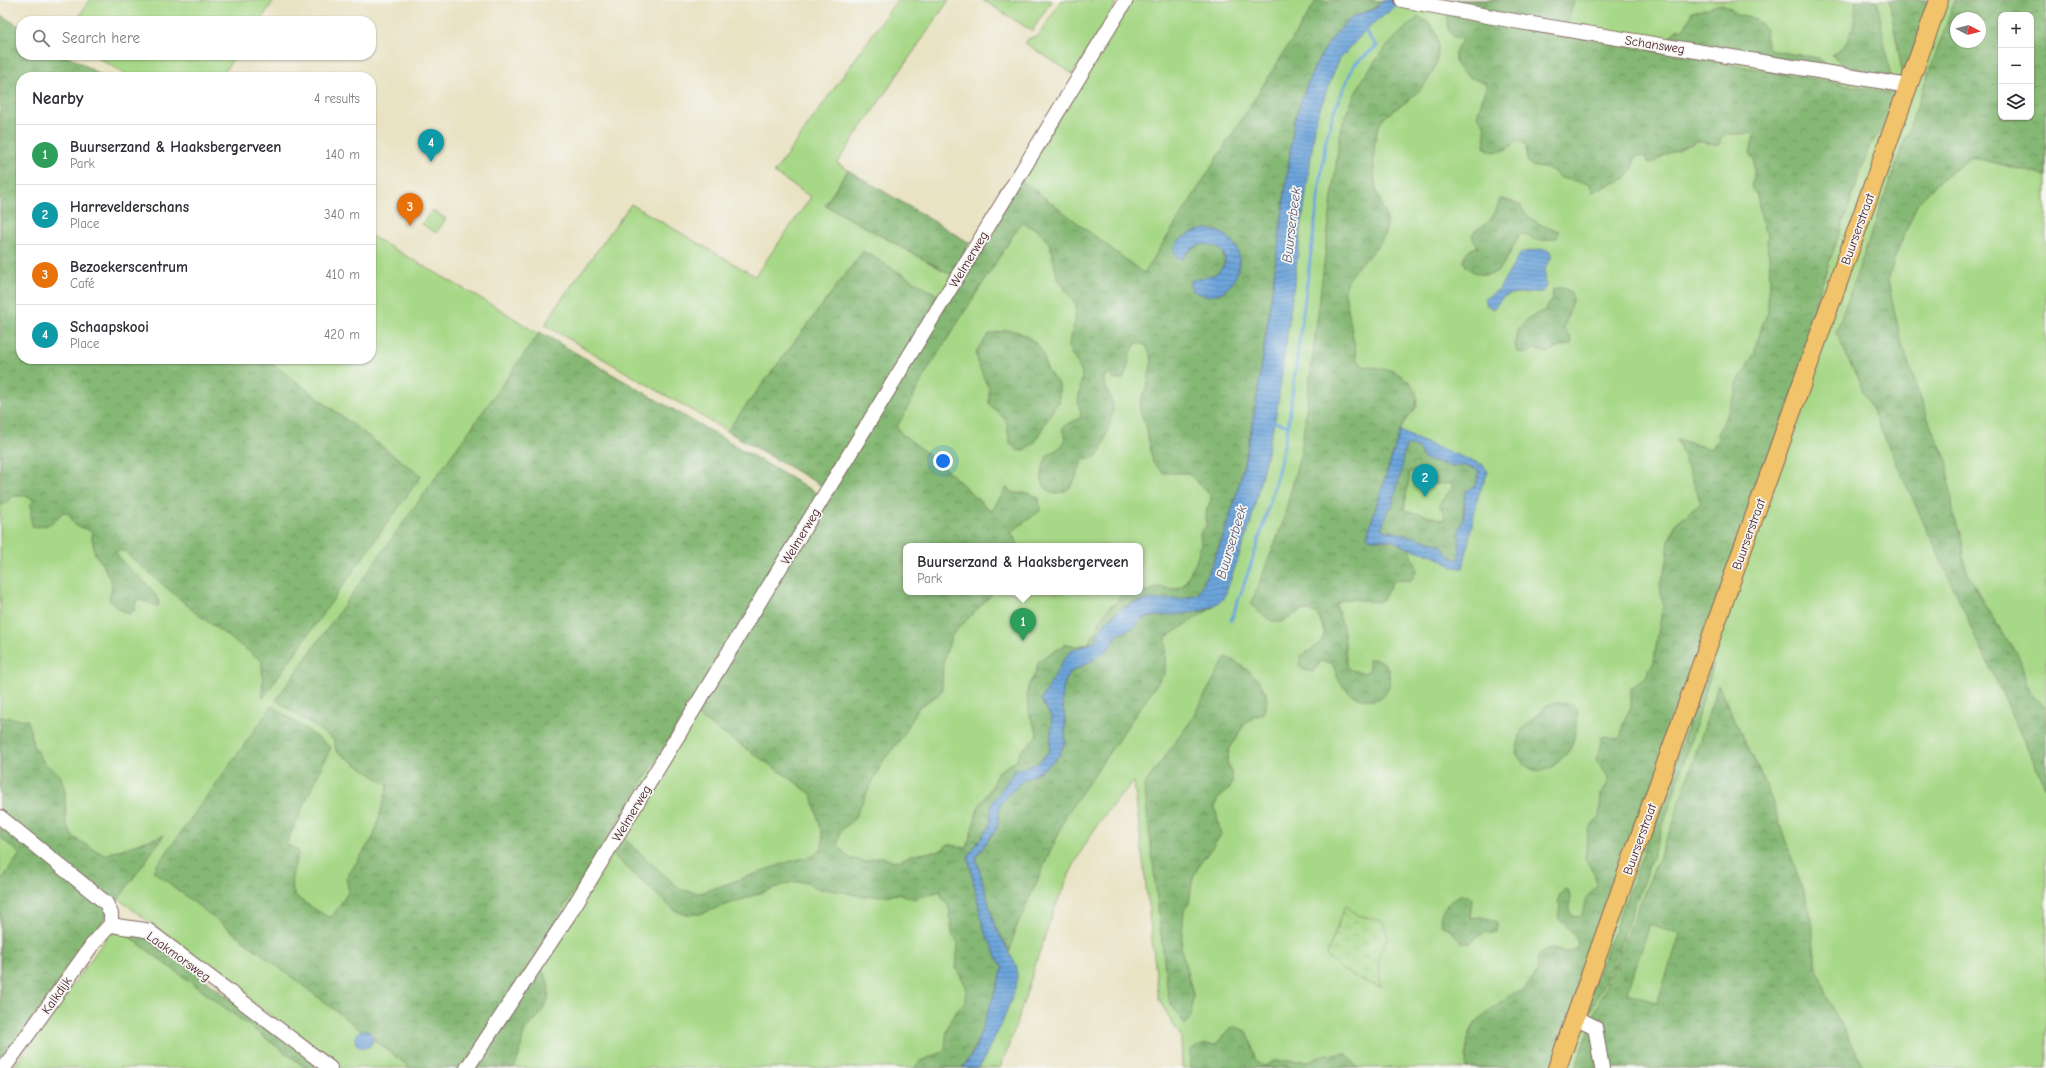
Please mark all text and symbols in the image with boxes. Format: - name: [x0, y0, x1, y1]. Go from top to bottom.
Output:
- north arrow: [1950, 12, 1986, 48]
- map controls: [1998, 12, 2034, 120]
- button: +: [1998, 12, 2034, 48]
- search box: [16, 16, 376, 60]
- icon: search: [30, 27, 52, 49]
- text: Search here: [62, 29, 140, 47]
- street label: Schansweg: [1624, 32, 1686, 57]
- button: −: [1998, 48, 2034, 84]
- button: layers: [1998, 84, 2034, 120]
- text: Nearby: [32, 89, 83, 108]
- text: 4 results: [314, 91, 360, 106]
- pin: 4: [418, 129, 444, 162]
- text: Buurserzand & Haaksbergerveen: [70, 138, 281, 156]
- text: 1: [42, 147, 48, 162]
- text: 140 m: [326, 147, 360, 162]
- text: Park: [70, 156, 95, 171]
- water label: Buurserbeek: [1278, 186, 1305, 264]
- street label: Buurserstraat: [1838, 190, 1878, 267]
- pin: 3: [397, 193, 423, 226]
- text: Harrevelderschans: [70, 198, 189, 216]
- text: 2: [42, 207, 48, 222]
- text: 340 m: [324, 207, 360, 222]
- text: Place: [70, 216, 100, 231]
- street label: Welmerweg: [946, 228, 991, 290]
- text: Bezoekerscentrum: [70, 258, 188, 276]
- text: 3: [42, 267, 48, 282]
- text: 410 m: [326, 267, 360, 282]
- text: Café: [70, 276, 94, 291]
- text: Schaapskooi: [70, 318, 149, 336]
- text: 4: [42, 327, 48, 342]
- text: 420 m: [324, 327, 360, 342]
- text: Place: [70, 336, 100, 351]
- your location: [933, 451, 953, 471]
- pin: 2: [1412, 464, 1438, 497]
- street label: Buurserstraat: [1729, 495, 1769, 572]
- water label: Buurserbeek: [1212, 503, 1251, 581]
- street label: Welmerweg: [778, 505, 823, 567]
- popup: [903, 543, 1143, 595]
- text: Buurserzand & Haaksbergerveen: [917, 553, 1129, 571]
- text: Park: [917, 571, 942, 586]
- pin: 1: [1010, 608, 1036, 641]
- street label: Welmerweg: [609, 782, 654, 844]
- street label: Buurserstraat: [1620, 800, 1660, 877]
- street label: Laakmorsweg: [144, 928, 214, 985]
- street label: Kalkdijk: [38, 973, 75, 1017]

